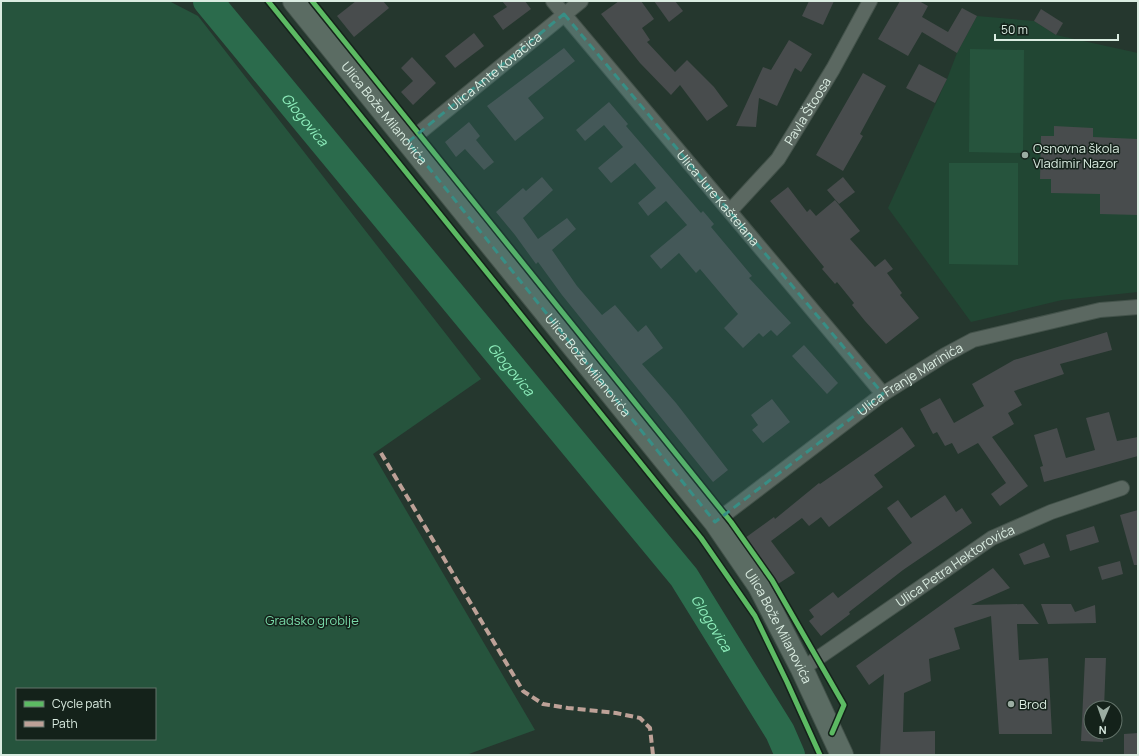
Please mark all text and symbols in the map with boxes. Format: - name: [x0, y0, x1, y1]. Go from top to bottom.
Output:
- scale bar: [995, 16, 1118, 42]
- text: 50 m: [1001, 21, 1028, 38]
- street label: Ulica Ante Kovačića: [444, 28, 545, 115]
- street label: Ulica Bože Milanovića: [337, 58, 432, 168]
- street label: Pavla Štoosa: [780, 74, 835, 148]
- water label: Glogovica: [278, 88, 334, 150]
- place label: Osnovna škola Vladimir Nazor: [1033, 139, 1120, 172]
- street label: Ulica Jure Kaštelana: [673, 146, 764, 250]
- marker: Osnovna škola Vladimir Nazor: [1020, 150, 1030, 160]
- street label: Ulica Bože Milanovića: [541, 310, 635, 420]
- water label: Glogovica: [484, 338, 540, 400]
- street label: Ulica Franje Marinića: [853, 338, 966, 420]
- street label: Ulica Petra Hektorovića: [892, 520, 1017, 611]
- street label: Ulica Bože Milanovića: [741, 565, 816, 686]
- water label: Glogovica: [687, 591, 738, 656]
- park label: Gradsko groblje: [265, 611, 359, 629]
- legend: [16, 688, 156, 740]
- text: Cycle path: [52, 695, 111, 712]
- place label: Brod: [1019, 695, 1047, 713]
- marker: Brod: [1006, 699, 1016, 709]
- north arrow: [1083, 700, 1123, 740]
- text: Path: [52, 715, 78, 732]
- text: N: [1098, 723, 1107, 738]

